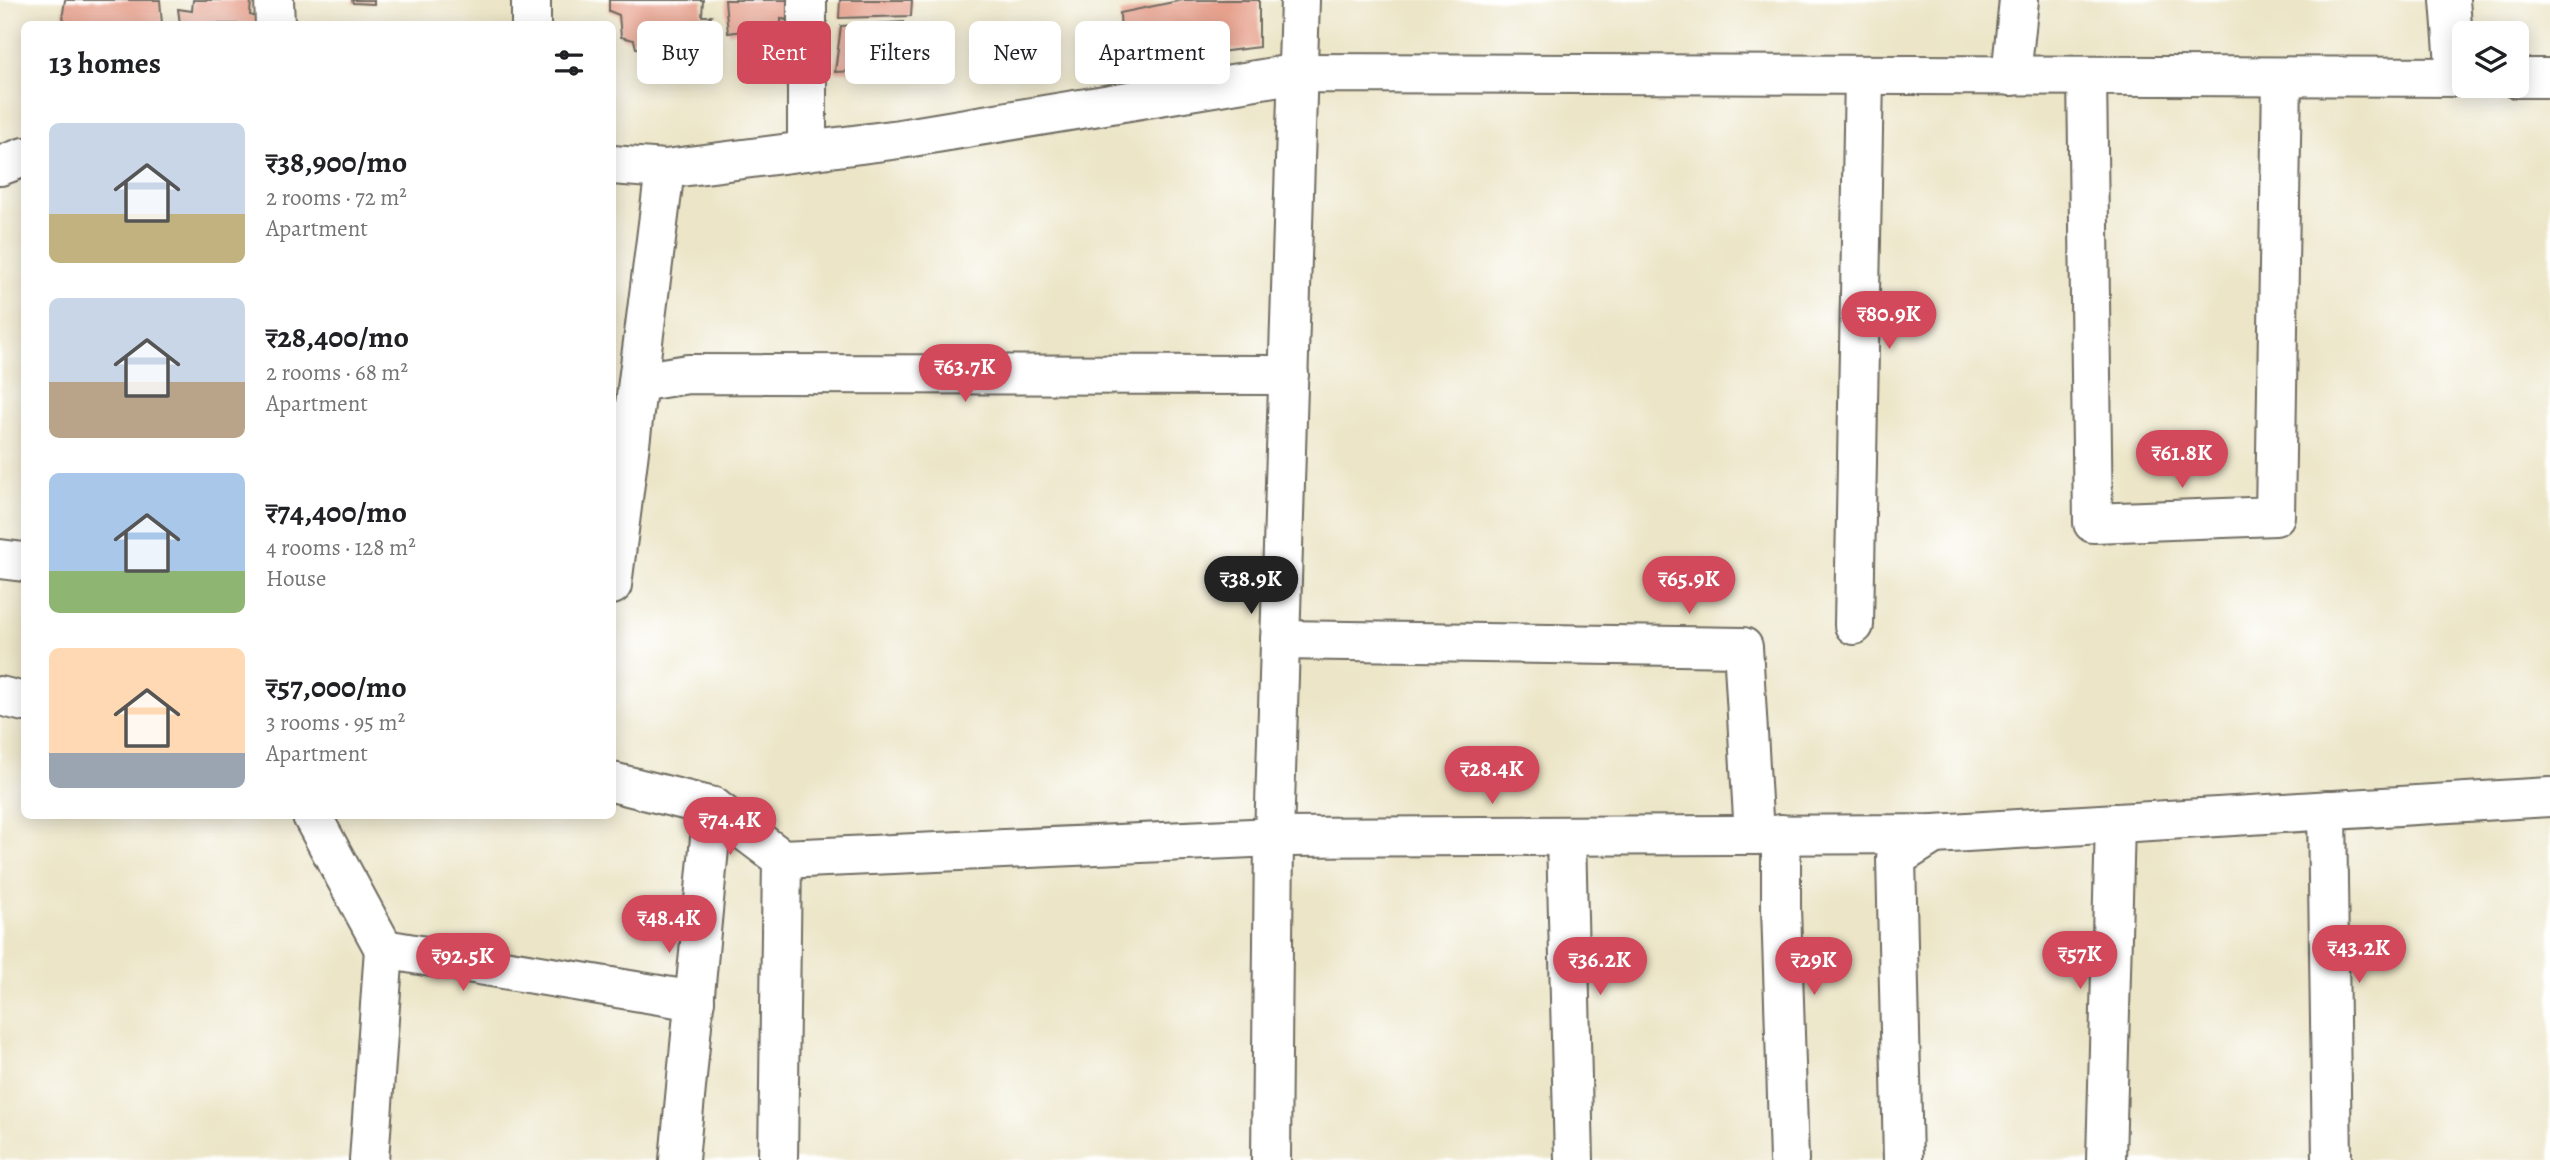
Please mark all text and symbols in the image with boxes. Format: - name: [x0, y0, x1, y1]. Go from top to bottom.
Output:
- chip: Buy: [637, 21, 723, 84]
- chip: Rent: [737, 21, 831, 84]
- chip: Filters: [845, 21, 955, 84]
- chip: New: [969, 21, 1061, 84]
- chip: Apartment: [1075, 21, 1230, 84]
- map controls: [2452, 21, 2529, 98]
- button: layers: [2452, 21, 2529, 98]
- text: 13 homes: [49, 43, 161, 83]
- icon: filters: [550, 44, 588, 82]
- text: ₹38,900/mo: [266, 142, 407, 182]
- icon: home: [105, 151, 189, 235]
- text: 2 rooms · 72 m²: [266, 182, 407, 213]
- text: Apartment: [266, 213, 368, 244]
- pin: ₹80.9K: [1832, 292, 1946, 351]
- text: ₹80.9K: [1857, 298, 1921, 329]
- text: ₹28,400/mo: [266, 317, 409, 357]
- icon: home: [105, 326, 189, 410]
- pin: ₹63.7K: [908, 344, 1022, 404]
- text: ₹63.7K: [935, 351, 995, 382]
- text: 2 rooms · 68 m²: [266, 357, 408, 388]
- text: Apartment: [266, 388, 368, 419]
- pin: ₹61.8K: [2125, 430, 2239, 490]
- text: ₹61.8K: [2152, 437, 2212, 468]
- text: ₹74,400/mo: [266, 492, 407, 532]
- icon: home: [105, 501, 189, 585]
- text: 4 rooms · 128 m²: [266, 532, 416, 563]
- pin: ₹38.9K: [1194, 556, 1308, 616]
- pin: ₹65.9K: [1632, 556, 1746, 616]
- text: House: [266, 563, 326, 594]
- text: ₹38.9K: [1220, 563, 1282, 594]
- text: ₹65.9K: [1658, 563, 1720, 594]
- text: ₹57,000/mo: [266, 667, 407, 707]
- icon: home: [105, 676, 189, 760]
- text: 3 rooms · 95 m²: [266, 707, 405, 738]
- text: Apartment: [266, 738, 368, 769]
- pin: ₹28.4K: [1435, 746, 1549, 806]
- text: ₹28.4K: [1461, 753, 1524, 784]
- pin: ₹74.4K: [673, 798, 787, 857]
- text: ₹74.4K: [699, 804, 761, 835]
- pin: ₹48.4K: [612, 895, 726, 955]
- text: ₹48.4K: [638, 902, 700, 933]
- pin: ₹43.2K: [2302, 926, 2416, 985]
- pin: ₹57K: [2039, 932, 2121, 991]
- text: ₹43.2K: [2328, 932, 2390, 963]
- pin: ₹92.5K: [406, 934, 520, 993]
- pin: ₹36.2K: [1543, 937, 1657, 997]
- pin: ₹29K: [1773, 937, 1855, 997]
- text: ₹57K: [2058, 938, 2102, 969]
- text: ₹92.5K: [432, 940, 494, 971]
- text: ₹36.2K: [1569, 944, 1631, 975]
- text: ₹29K: [1791, 944, 1837, 975]

